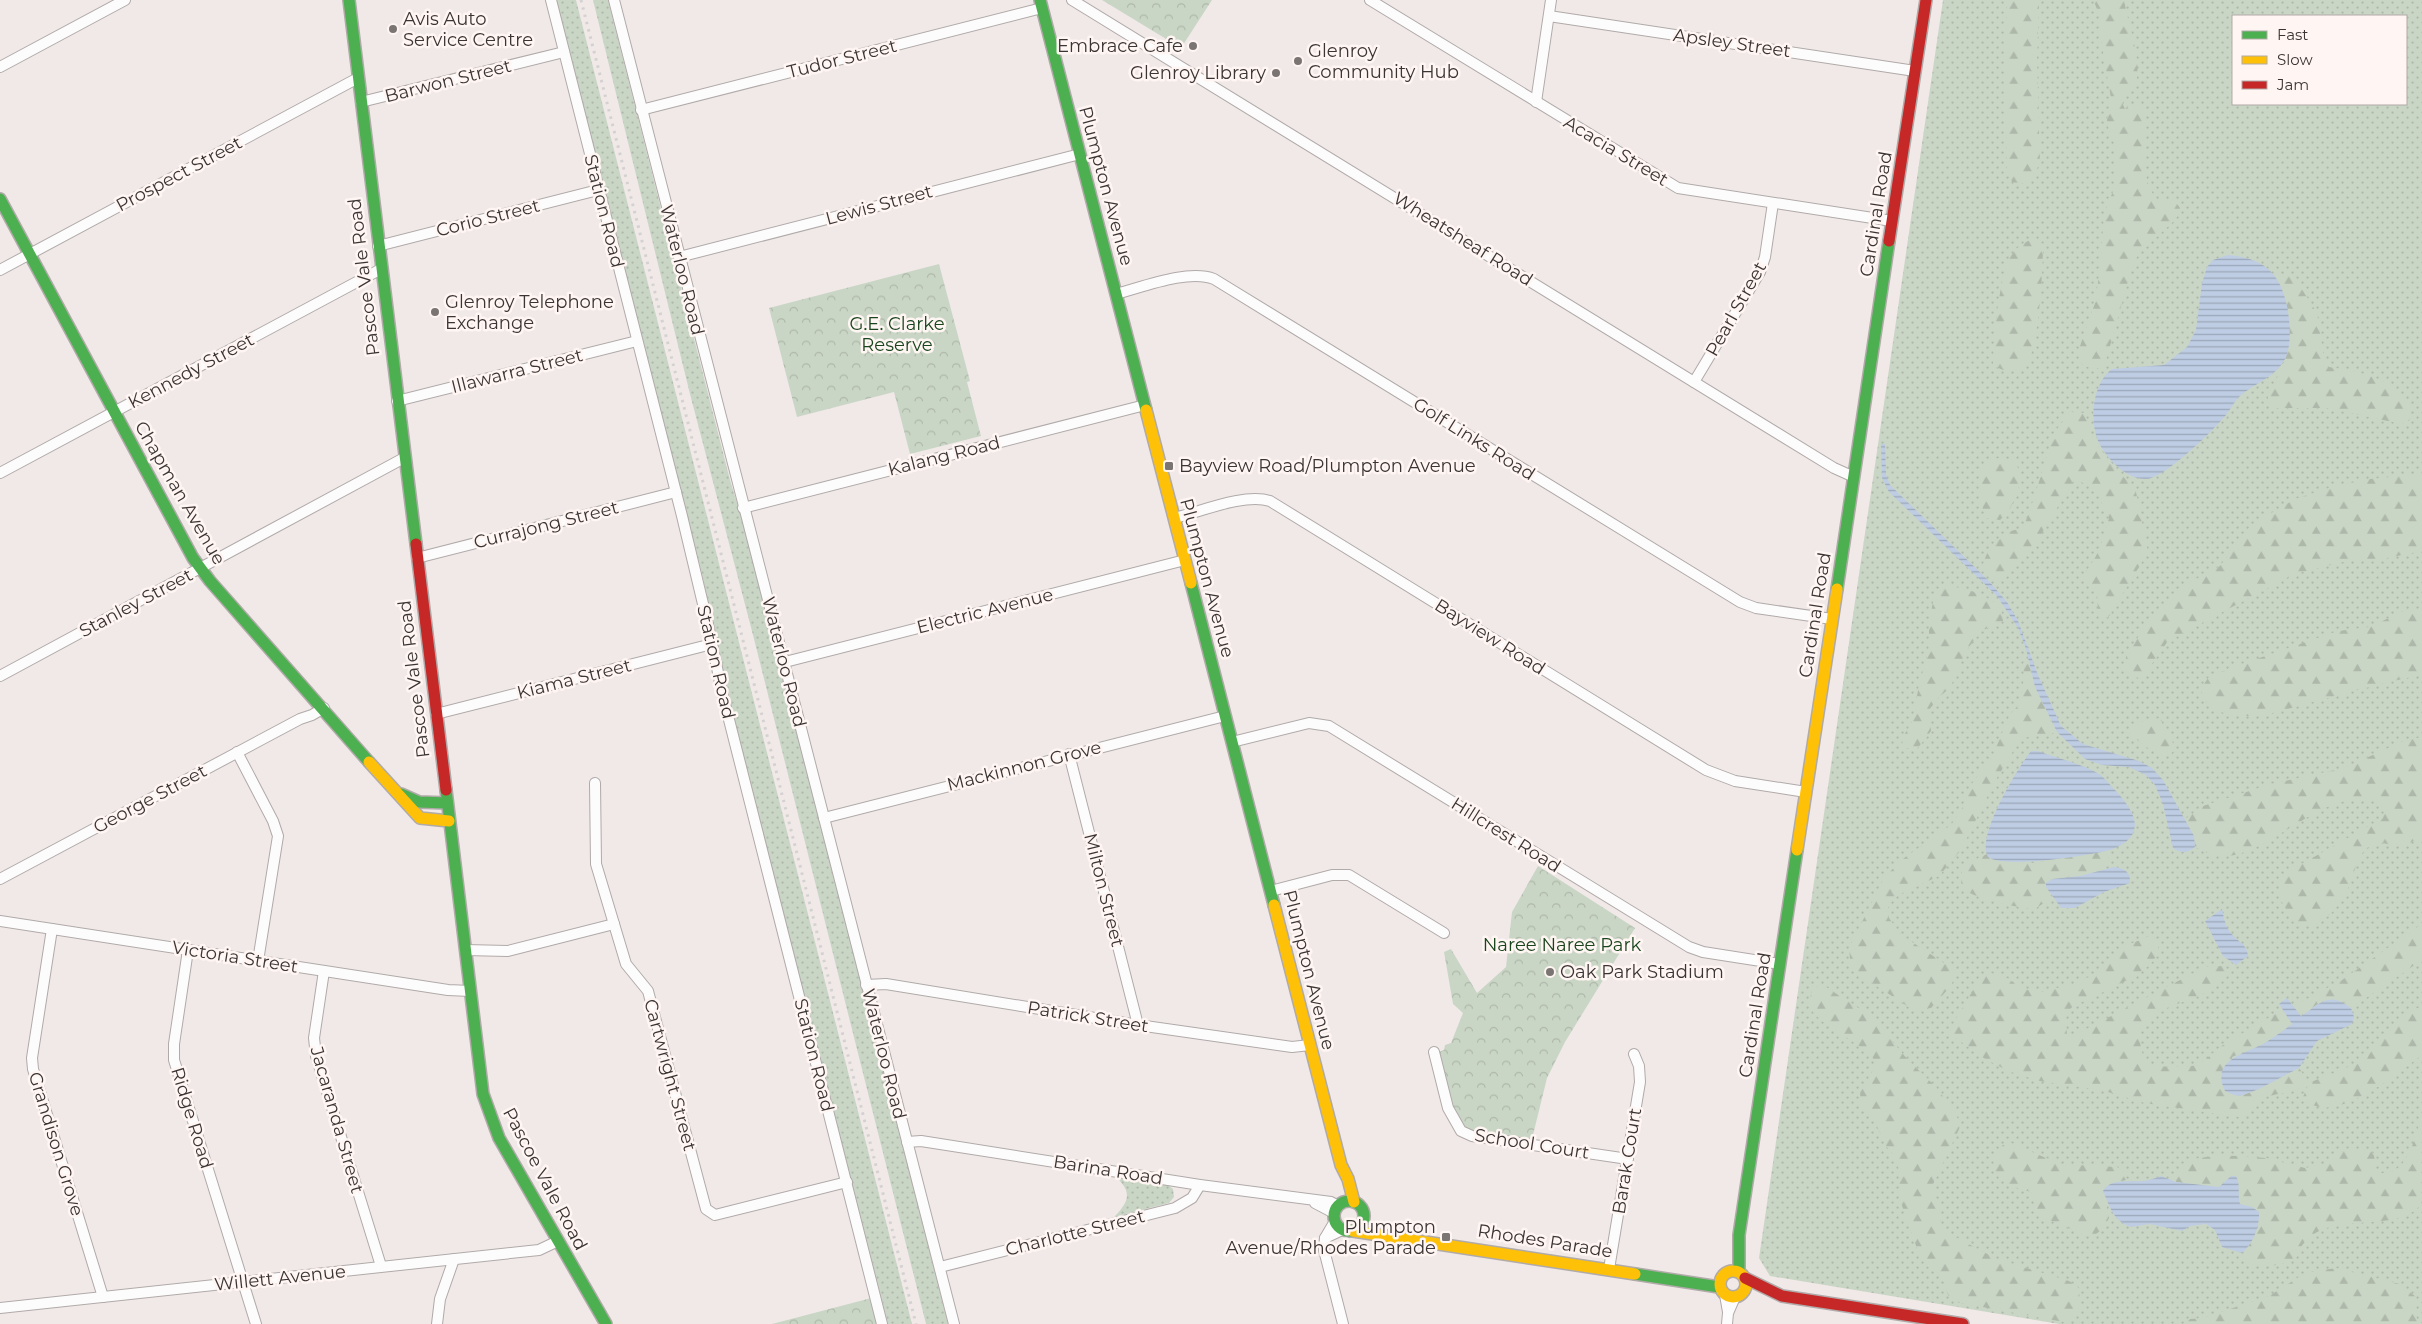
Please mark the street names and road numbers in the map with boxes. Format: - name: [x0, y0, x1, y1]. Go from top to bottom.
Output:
- street label: Apsley Street: [1672, 24, 1792, 62]
- street label: Tudor Street: [785, 35, 899, 83]
- street label: Barwon Street: [382, 55, 514, 107]
- street label: Plumpton Avenue: [1074, 104, 1138, 268]
- street label: Acacia Street: [1560, 111, 1672, 191]
- street label: Prospect Street: [112, 132, 246, 216]
- street label: Cardinal Road: [1855, 150, 1897, 278]
- street label: Station Road: [579, 152, 629, 270]
- street label: Lewis Street: [823, 180, 935, 230]
- street label: Wheatsheaf Road: [1389, 187, 1537, 291]
- street label: Corio Street: [434, 195, 542, 241]
- street label: Pascoe Vale Road: [343, 197, 385, 357]
- street label: Waterloo Road: [655, 202, 709, 338]
- street label: Pearl Street: [1701, 258, 1771, 360]
- street label: Kennedy Street: [124, 329, 258, 413]
- street label: Illawarra Street: [449, 344, 585, 398]
- street label: Golf Links Road: [1409, 393, 1539, 485]
- street label: Chapman Avenue: [130, 417, 230, 569]
- street label: Kalang Road: [886, 431, 1002, 481]
- street label: Currajong Street: [471, 496, 621, 554]
- street label: Plumpton Avenue: [1175, 496, 1239, 660]
- street label: Cardinal Road: [1794, 551, 1836, 679]
- street label: Stanley Street: [76, 564, 196, 642]
- street label: Electric Avenue: [914, 583, 1056, 639]
- street label: Waterloo Road: [757, 594, 811, 730]
- street label: Bayview Road: [1431, 594, 1549, 680]
- street label: Pascoe Vale Road: [393, 599, 435, 759]
- street label: Station Road: [692, 603, 740, 721]
- street label: Kiama Street: [515, 654, 633, 704]
- street label: Mackinnon Grove: [945, 736, 1104, 796]
- street label: George Street: [89, 760, 211, 838]
- street label: Hillcrest Road: [1447, 793, 1565, 877]
- street label: Milton Street: [1079, 831, 1129, 949]
- street label: Plumpton Avenue: [1278, 888, 1340, 1052]
- street label: Victoria Street: [170, 936, 300, 978]
- street label: Cardinal Road: [1734, 951, 1776, 1079]
- street label: Waterloo Road: [857, 986, 911, 1122]
- street label: Station Road: [789, 996, 839, 1114]
- street label: Cartwright Street: [639, 997, 701, 1153]
- street label: Patrick Street: [1026, 997, 1150, 1037]
- street label: Jacaranda Street: [305, 1043, 368, 1196]
- street label: Ridge Road: [166, 1065, 218, 1171]
- street label: Grandison Grove: [24, 1069, 88, 1219]
- street label: Pascoe Vale Road: [498, 1104, 592, 1254]
- street label: Barak Court: [1608, 1106, 1646, 1216]
- street label: School Court: [1473, 1124, 1591, 1164]
- street label: Barina Road: [1052, 1150, 1164, 1190]
- street label: Charlotte Street: [1003, 1205, 1147, 1261]
- street label: Rhodes Parade: [1476, 1219, 1614, 1263]
- street label: Willett Avenue: [213, 1260, 347, 1296]

